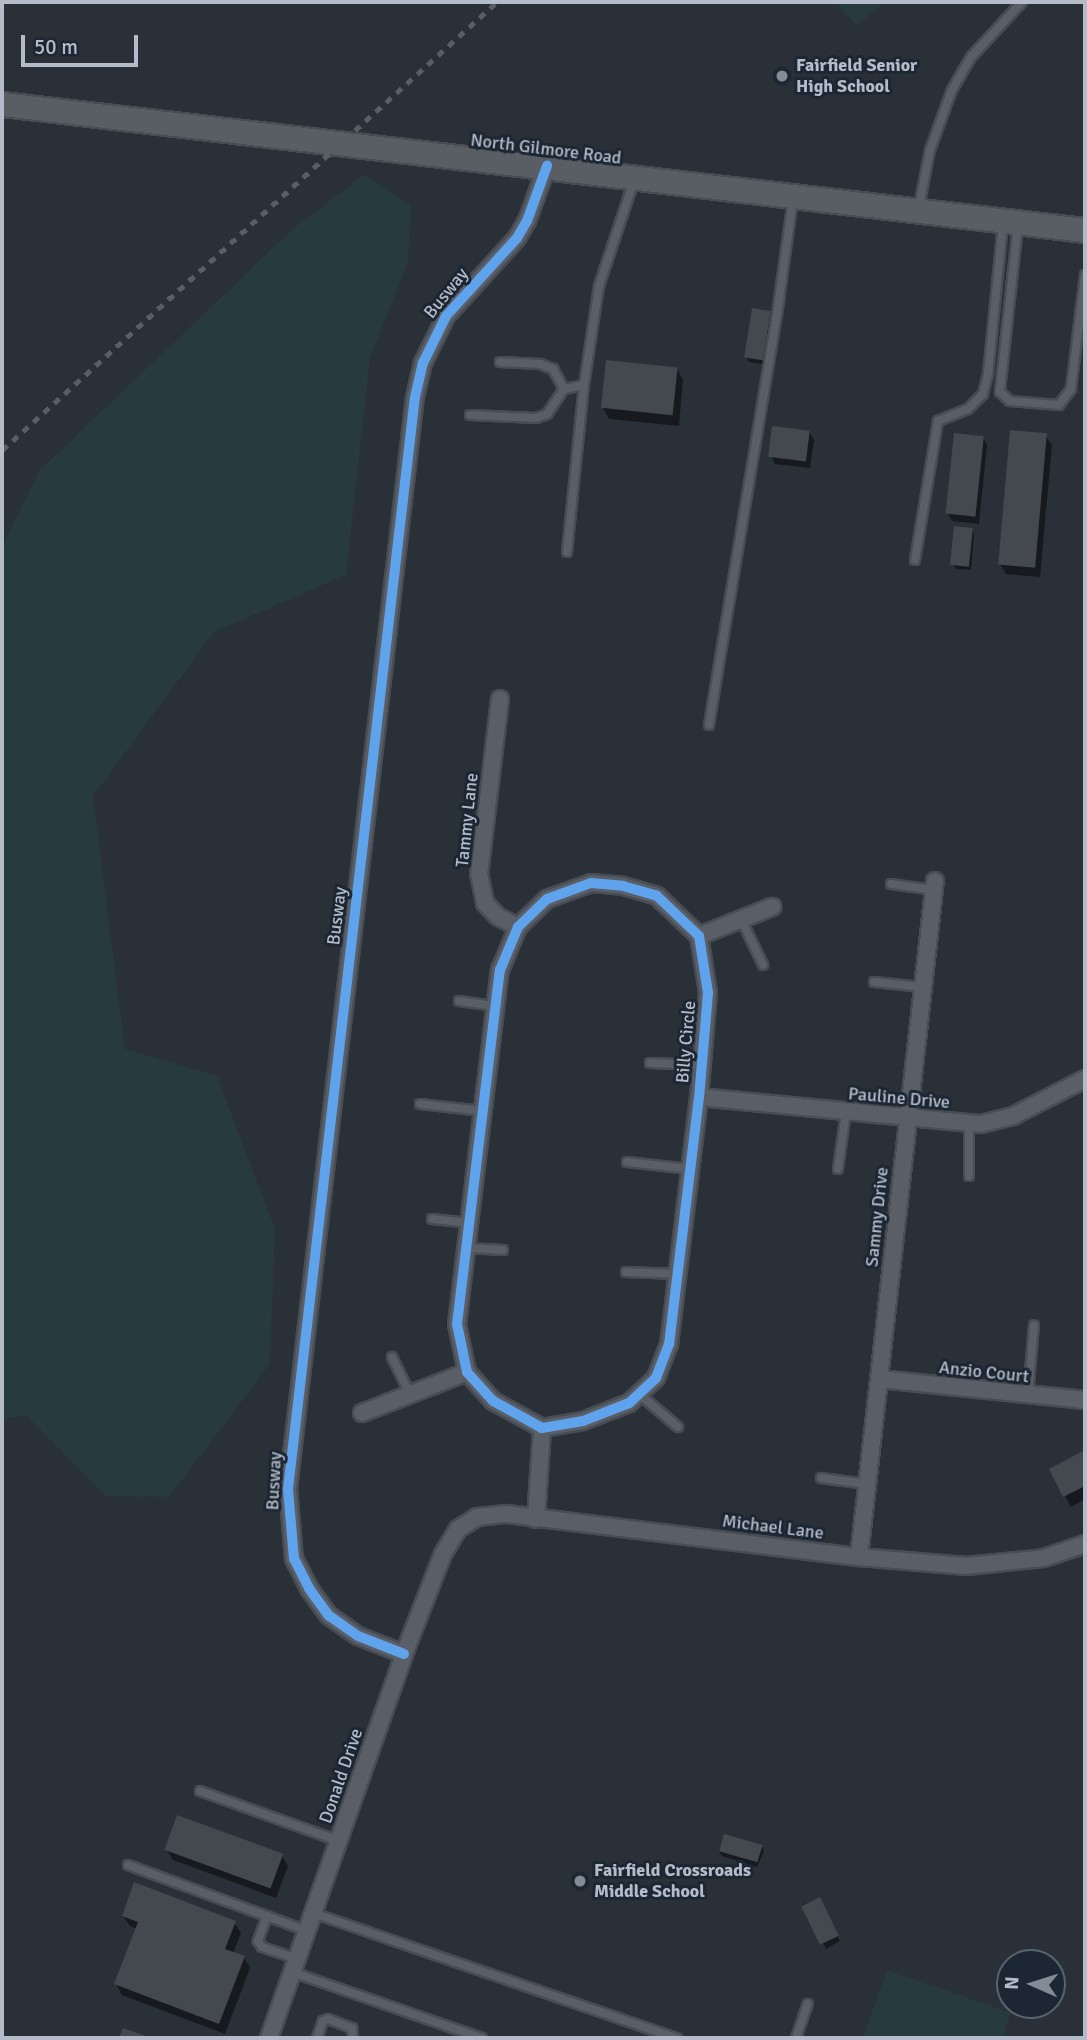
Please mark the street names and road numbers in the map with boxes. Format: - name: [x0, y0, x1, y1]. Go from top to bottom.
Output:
- street label: North Gilmore Road: [469, 129, 623, 169]
- street label: Busway: [419, 263, 473, 323]
- street label: Tammy Lane: [451, 772, 483, 868]
- street label: Busway: [323, 886, 351, 946]
- street label: Billy Circle: [672, 1000, 700, 1084]
- street label: Pauline Drive: [847, 1083, 951, 1113]
- street label: Sammy Drive: [861, 1166, 893, 1268]
- street label: Anzio Court: [938, 1357, 1030, 1387]
- street label: Busway: [262, 1451, 286, 1511]
- street label: Michael Lane: [721, 1510, 825, 1544]
- street label: Donald Drive: [315, 1726, 367, 1826]

